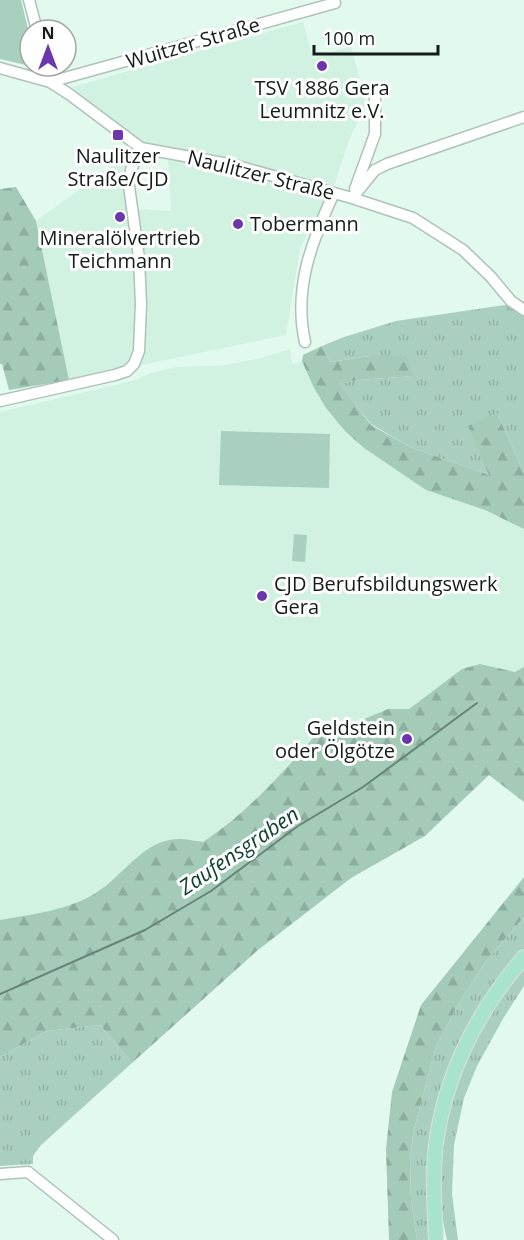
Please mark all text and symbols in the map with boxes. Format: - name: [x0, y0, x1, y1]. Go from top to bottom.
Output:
- street label: Wuitzer Straße: [123, 11, 263, 75]
- north arrow: [18, 18, 78, 78]
- scale bar: [314, 18, 438, 56]
- text: N: [41, 22, 55, 44]
- text: 100 m: [323, 26, 375, 50]
- marker: TSV 1886 Gera Leumnitz e.V.: [315, 59, 329, 73]
- place label: TSV 1886 Gera Leumnitz e.V.: [254, 74, 390, 124]
- marker: Naulitzer Straße/CJD: [111, 128, 125, 142]
- place label: Naulitzer Straße/CJD: [68, 142, 168, 192]
- street label: Naulitzer Straße: [185, 143, 338, 206]
- marker: Mineralölvertrieb Teichmann: [113, 210, 127, 224]
- place label: Tobermann: [250, 210, 359, 237]
- marker: Tobermann: [231, 217, 245, 231]
- place label: Mineralölvertrieb Teichmann: [39, 224, 201, 274]
- place label: CJD Berufsbildungswerk Gera: [274, 570, 498, 620]
- marker: CJD Berufsbildungswerk Gera: [255, 589, 269, 603]
- place label: Geldstein oder Ölgötze: [275, 714, 395, 764]
- marker: Geldstein oder Ölgötze: [400, 732, 414, 746]
- water label: Zaufensgraben: [172, 800, 304, 901]

